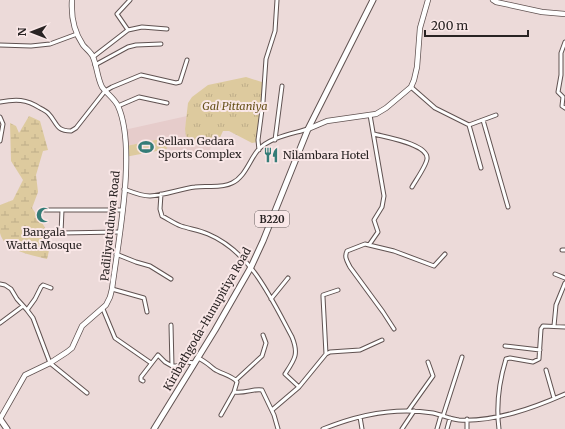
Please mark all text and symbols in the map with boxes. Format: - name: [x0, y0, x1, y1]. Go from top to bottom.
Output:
- north arrow: [12, 12, 52, 52]
- scale bar: [425, 12, 528, 38]
- text: 200 m: [431, 18, 468, 33]
- text: N: [15, 27, 29, 36]
- park label: Gal Pittaniya: [202, 99, 268, 113]
- place label: Sellam Gedara Sports Complex: [158, 134, 242, 161]
- sports icon: Sellam Gedara Sports Complex: [137, 138, 155, 156]
- restaurant icon: Nilambara Hotel: [262, 146, 280, 164]
- place label: Nilambara Hotel: [283, 148, 370, 162]
- street label: Padiliyatuduwa Road: [97, 170, 123, 282]
- mosque icon: Bangala Watta Mosque: [35, 206, 53, 224]
- road number: B220: [255, 211, 289, 227]
- place label: Bangala Watta Mosque: [5, 225, 82, 252]
- street label: Kiribathgoda-Hunupitiya Road: [160, 245, 254, 393]

